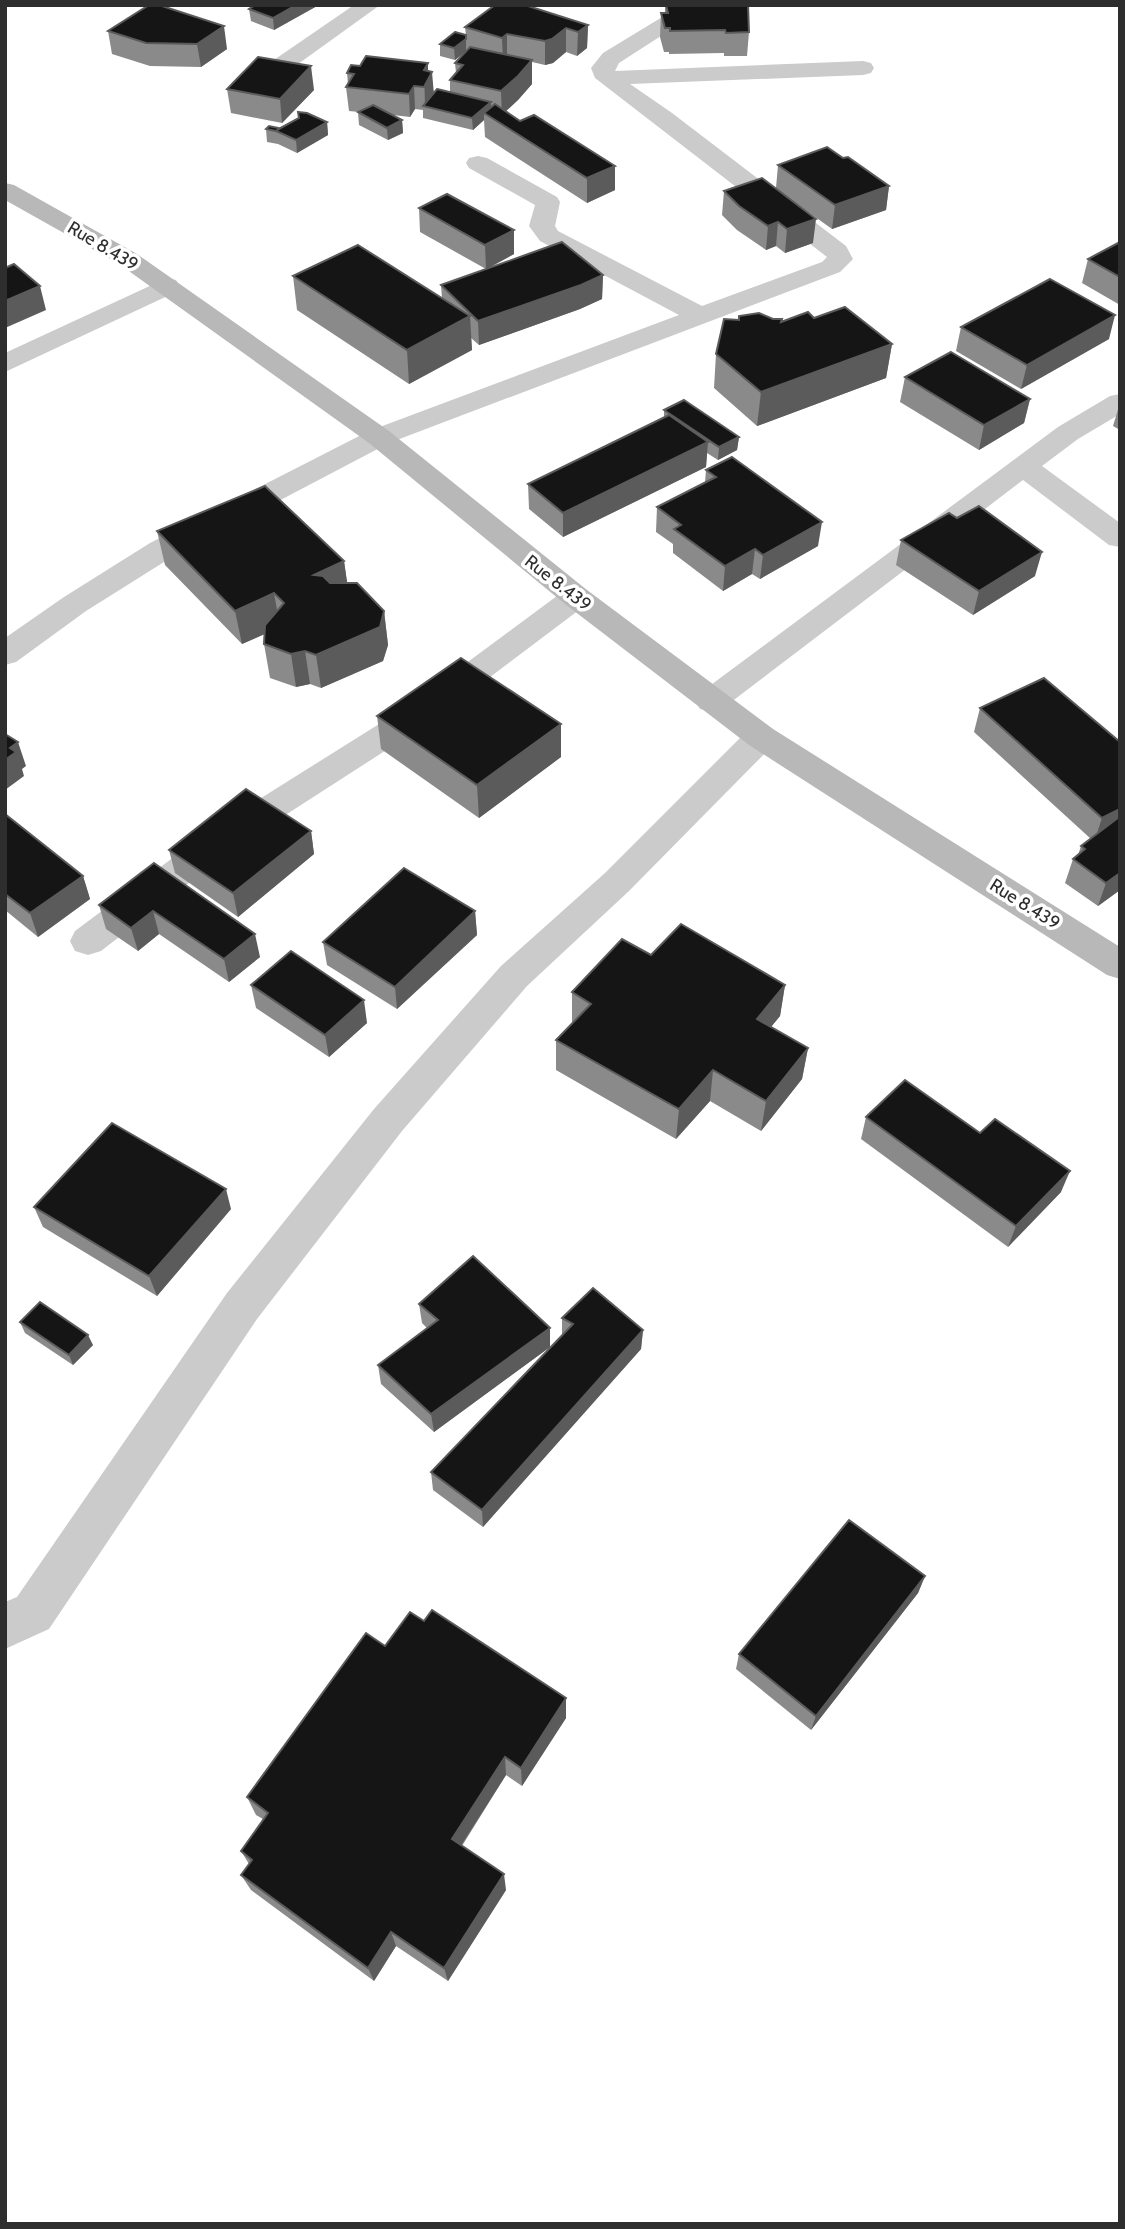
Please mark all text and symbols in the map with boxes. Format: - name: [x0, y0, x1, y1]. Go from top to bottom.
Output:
- street label: Rue 8.439: [64, 216, 142, 276]
- street label: Rue 8.439: [520, 550, 596, 616]
- street label: Rue 8.439: [986, 874, 1064, 934]

